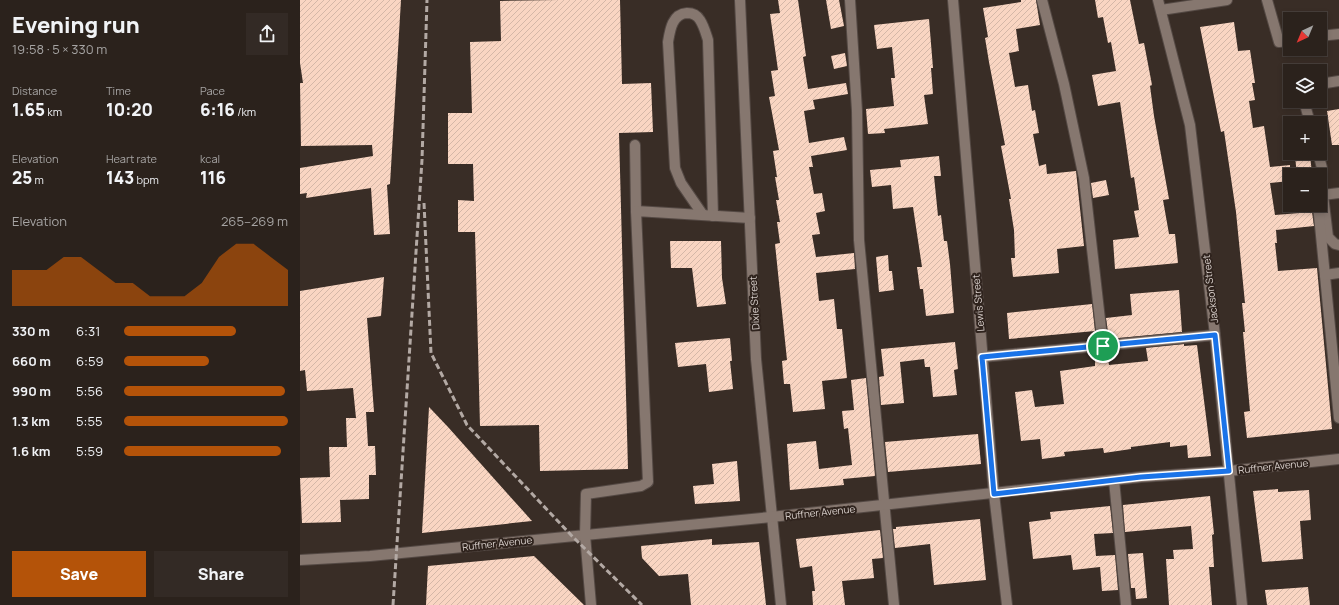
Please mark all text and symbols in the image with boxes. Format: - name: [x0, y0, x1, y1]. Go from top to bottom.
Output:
- text: Evening run: [12, 10, 140, 40]
- north arrow: [1283, 12, 1327, 56]
- map controls: [1283, 12, 1327, 212]
- button: share: [246, 13, 288, 55]
- text: 19:58 · 5 × 330 m: [12, 40, 107, 58]
- button: layers: [1283, 64, 1327, 108]
- text: Distance: [12, 83, 57, 98]
- text: Time: [106, 83, 131, 98]
- text: Pace: [200, 83, 225, 98]
- text: 1.65: [12, 98, 45, 121]
- text: 10:20: [106, 98, 153, 121]
- text: 6:16: [200, 98, 235, 121]
- text: km: [45, 104, 62, 119]
- text: /km: [235, 104, 256, 119]
- button: +: [1283, 116, 1327, 160]
- text: Elevation: [12, 151, 58, 166]
- text: Heart rate: [106, 151, 157, 166]
- text: kcal: [200, 151, 220, 166]
- text: 25: [12, 166, 32, 189]
- text: 143: [106, 166, 134, 189]
- text: 116: [200, 166, 226, 189]
- button: −: [1283, 168, 1327, 212]
- text: m: [32, 172, 44, 187]
- text: bpm: [134, 172, 159, 187]
- text: Elevation: [12, 212, 67, 230]
- text: 265–269 m: [221, 212, 288, 230]
- street label: Jackson Street: [1199, 254, 1221, 324]
- street label: Lewis Street: [969, 274, 987, 332]
- street label: Dixie Street: [746, 276, 762, 330]
- text: 330 m: [12, 322, 50, 340]
- text: 6:31: [76, 322, 100, 340]
- pin: [1086, 329, 1120, 363]
- icon: arrive: [1092, 335, 1114, 357]
- text: 660 m: [12, 352, 51, 370]
- text: 6:59: [76, 352, 104, 370]
- text: 990 m: [12, 382, 51, 400]
- text: 5:56: [76, 382, 103, 400]
- text: 1.3 km: [12, 412, 50, 430]
- text: 5:55: [76, 412, 102, 430]
- text: 1.6 km: [12, 442, 50, 460]
- text: 5:59: [76, 442, 103, 460]
- street label: Ruffner Avenue: [1237, 455, 1309, 477]
- street label: Ruffner Avenue: [784, 501, 856, 523]
- street label: Ruffner Avenue: [461, 532, 533, 554]
- button: Save: [12, 551, 146, 597]
- button: Share: [154, 551, 288, 597]

